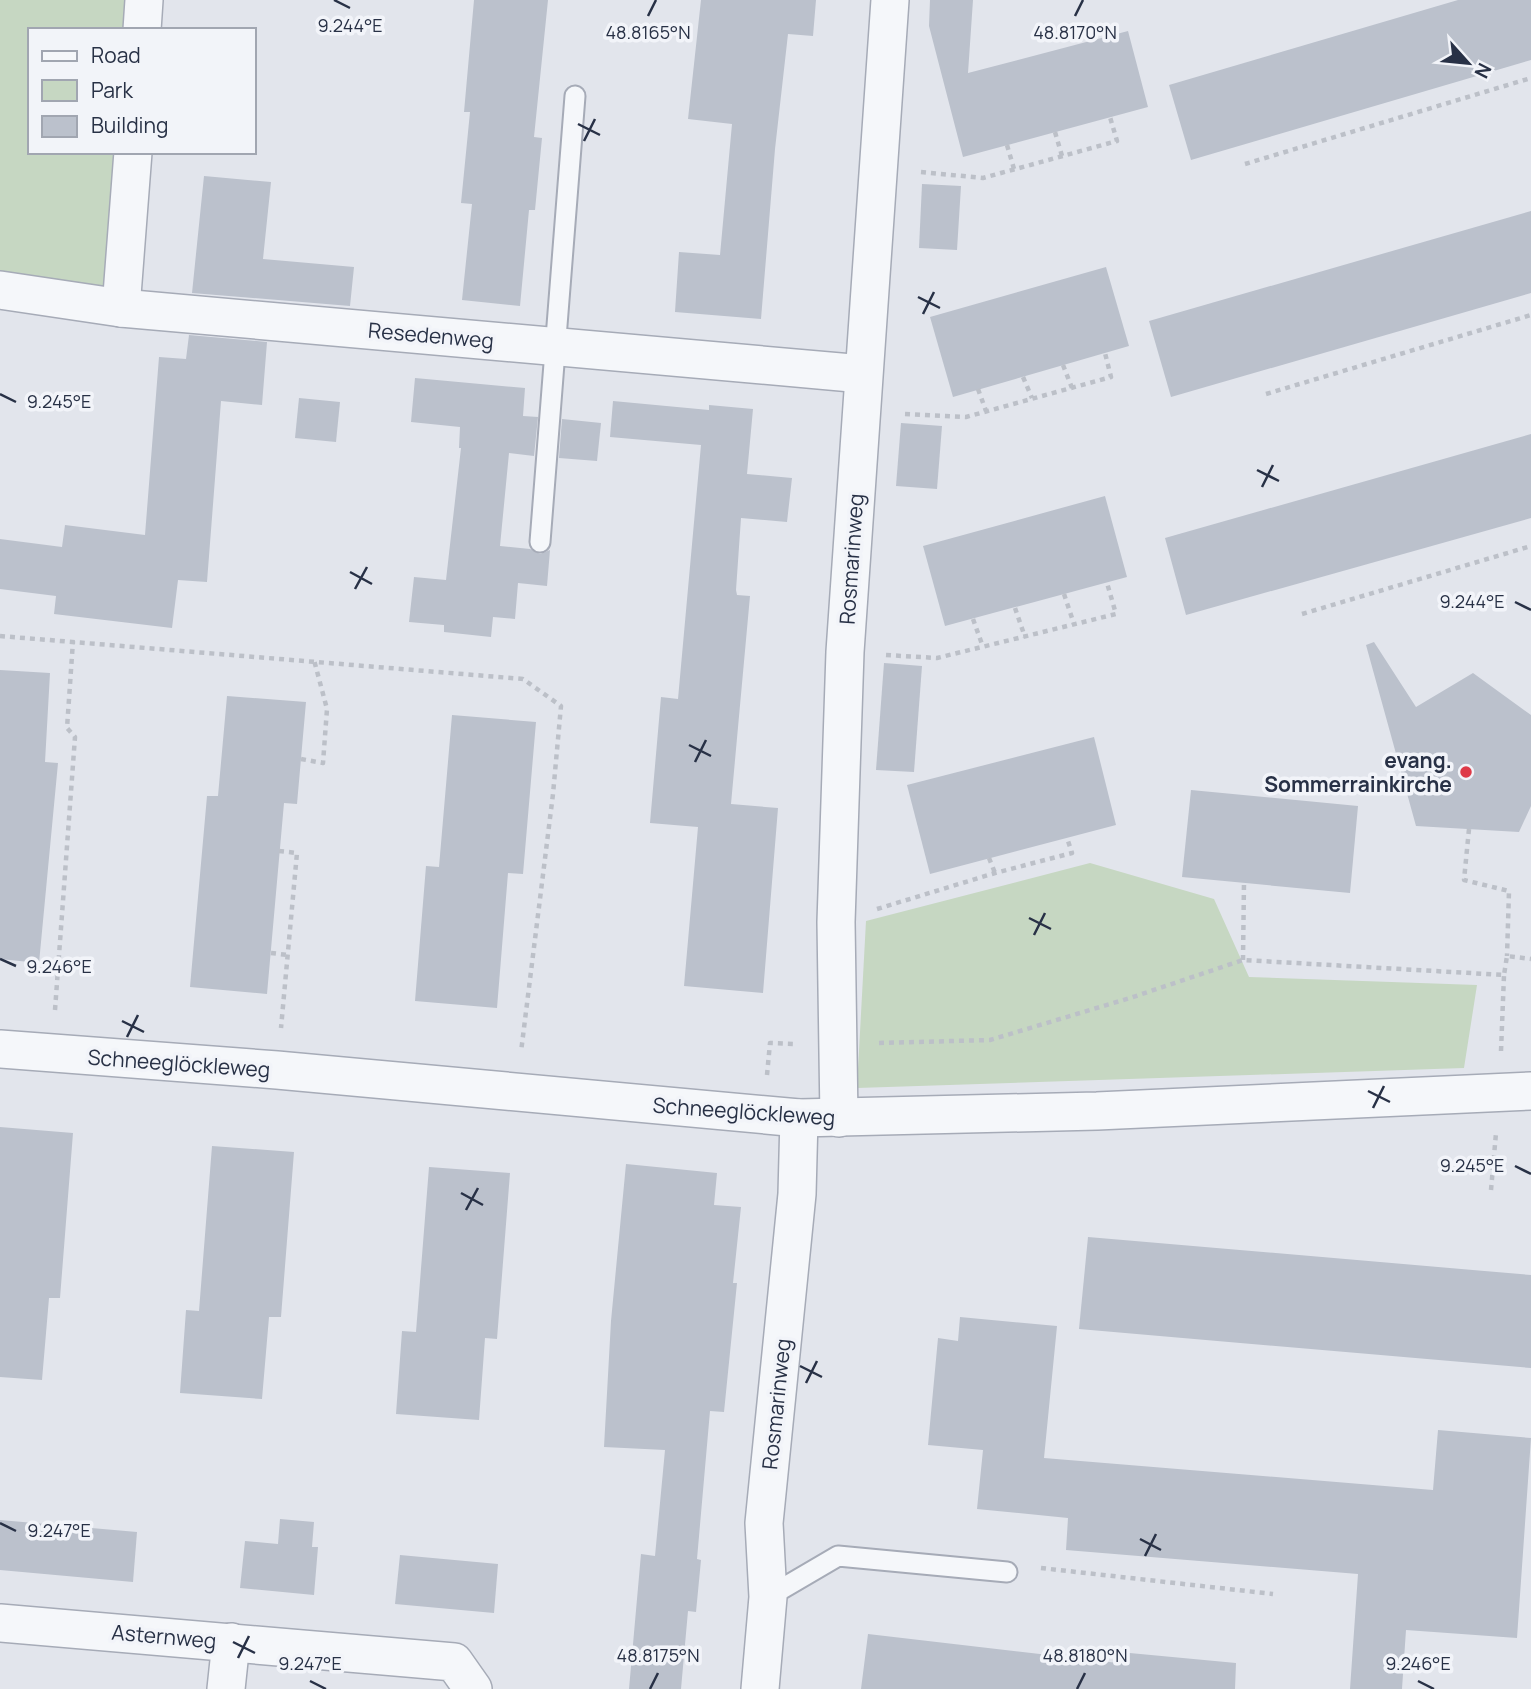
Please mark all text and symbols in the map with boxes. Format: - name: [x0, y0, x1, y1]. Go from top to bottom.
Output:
- text: 9.244°E: [317, 13, 383, 37]
- text: 48.8165°N: [605, 20, 691, 44]
- text: 48.8170°N: [1033, 20, 1117, 44]
- legend: [28, 28, 256, 154]
- north arrow: [1433, 28, 1503, 98]
- text: Road: [91, 41, 141, 69]
- text: N: [1468, 59, 1498, 83]
- text: Park: [91, 76, 133, 104]
- text: Building: [91, 111, 168, 139]
- street label: Resedenweg: [367, 316, 495, 354]
- text: 9.245°E: [27, 389, 91, 413]
- street label: Rosmarinweg: [832, 492, 870, 626]
- text: 9.244°E: [1439, 589, 1505, 613]
- place label: evang. Sommerrainkirche: [1264, 746, 1452, 798]
- marker: evang. Sommerrainkirche: [1458, 764, 1474, 780]
- text: 9.246°E: [26, 954, 92, 978]
- street label: Schneeglöckleweg: [87, 1043, 271, 1083]
- street label: Schneeglöckleweg: [652, 1091, 836, 1131]
- text: 9.245°E: [1440, 1153, 1504, 1177]
- street label: Rosmarinweg: [755, 1337, 797, 1471]
- text: 9.247°E: [27, 1518, 91, 1542]
- street label: Asternweg: [110, 1617, 218, 1655]
- text: 48.8175°N: [617, 1643, 699, 1667]
- text: 48.8180°N: [1043, 1643, 1127, 1667]
- text: 9.247°E: [278, 1651, 342, 1675]
- text: 9.246°E: [1385, 1651, 1451, 1675]

